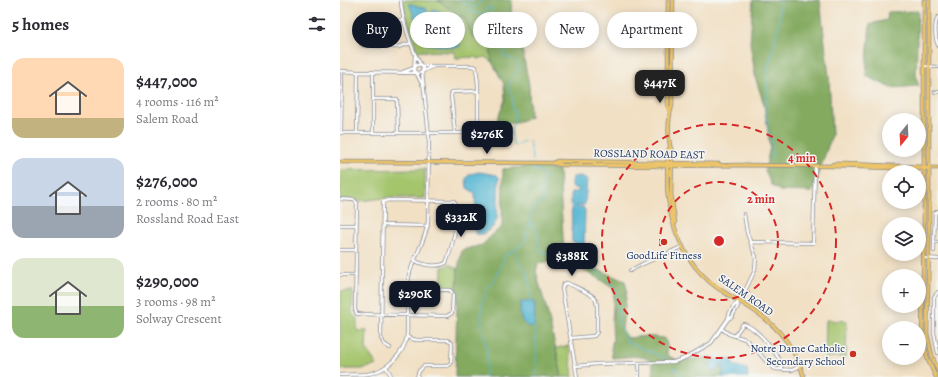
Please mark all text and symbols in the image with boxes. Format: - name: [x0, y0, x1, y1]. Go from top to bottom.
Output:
- chip: Buy: [352, 12, 402, 48]
- chip: Rent: [410, 12, 465, 48]
- chip: Filters: [473, 12, 537, 48]
- chip: New: [545, 12, 599, 48]
- chip: Apartment: [607, 12, 697, 48]
- text: 5 homes: [12, 13, 69, 36]
- icon: filters: [306, 13, 328, 35]
- text: $447,000: [136, 70, 197, 93]
- pin: $447K: [632, 70, 688, 104]
- icon: home: [44, 74, 92, 122]
- text: $447K: [644, 74, 676, 91]
- text: 4 rooms · 116 m²: [136, 93, 219, 110]
- text: Salem Road: [136, 110, 198, 127]
- north arrow: [882, 113, 926, 157]
- map controls: [882, 113, 926, 365]
- pin: $276K: [459, 121, 515, 155]
- text: $276K: [471, 125, 503, 142]
- street label: ROSSLAND ROAD EAST: [593, 146, 705, 162]
- text: 4 min: [788, 150, 816, 166]
- button: locate: [882, 165, 926, 209]
- text: $276,000: [136, 170, 198, 193]
- icon: home: [44, 174, 92, 222]
- text: 2 min: [747, 191, 775, 207]
- text: 2 rooms · 80 m²: [136, 193, 217, 210]
- pin: $332K: [433, 204, 489, 238]
- text: $332K: [445, 208, 477, 225]
- text: Rossland Road East: [136, 210, 239, 227]
- button: layers: [882, 217, 926, 261]
- centre of rings: [712, 234, 726, 248]
- marker: GoodLife Fitness: [659, 237, 669, 247]
- pin: $388K: [544, 243, 600, 277]
- text: $388K: [556, 247, 588, 264]
- place label: GoodLife Fitness: [626, 248, 702, 263]
- button: +: [882, 269, 926, 313]
- text: $290,000: [136, 270, 199, 293]
- street label: SALEM ROAD: [716, 271, 777, 320]
- icon: home: [44, 274, 92, 322]
- pin: $290K: [387, 281, 443, 315]
- text: $290K: [398, 285, 432, 302]
- text: 3 rooms · 98 m²: [136, 293, 215, 310]
- text: Solway Crescent: [136, 310, 222, 327]
- button: −: [882, 321, 926, 365]
- place label: Notre Dame Catholic Secondary School: [750, 341, 845, 369]
- marker: Notre Dame Catholic Secondary School: [848, 349, 858, 359]

